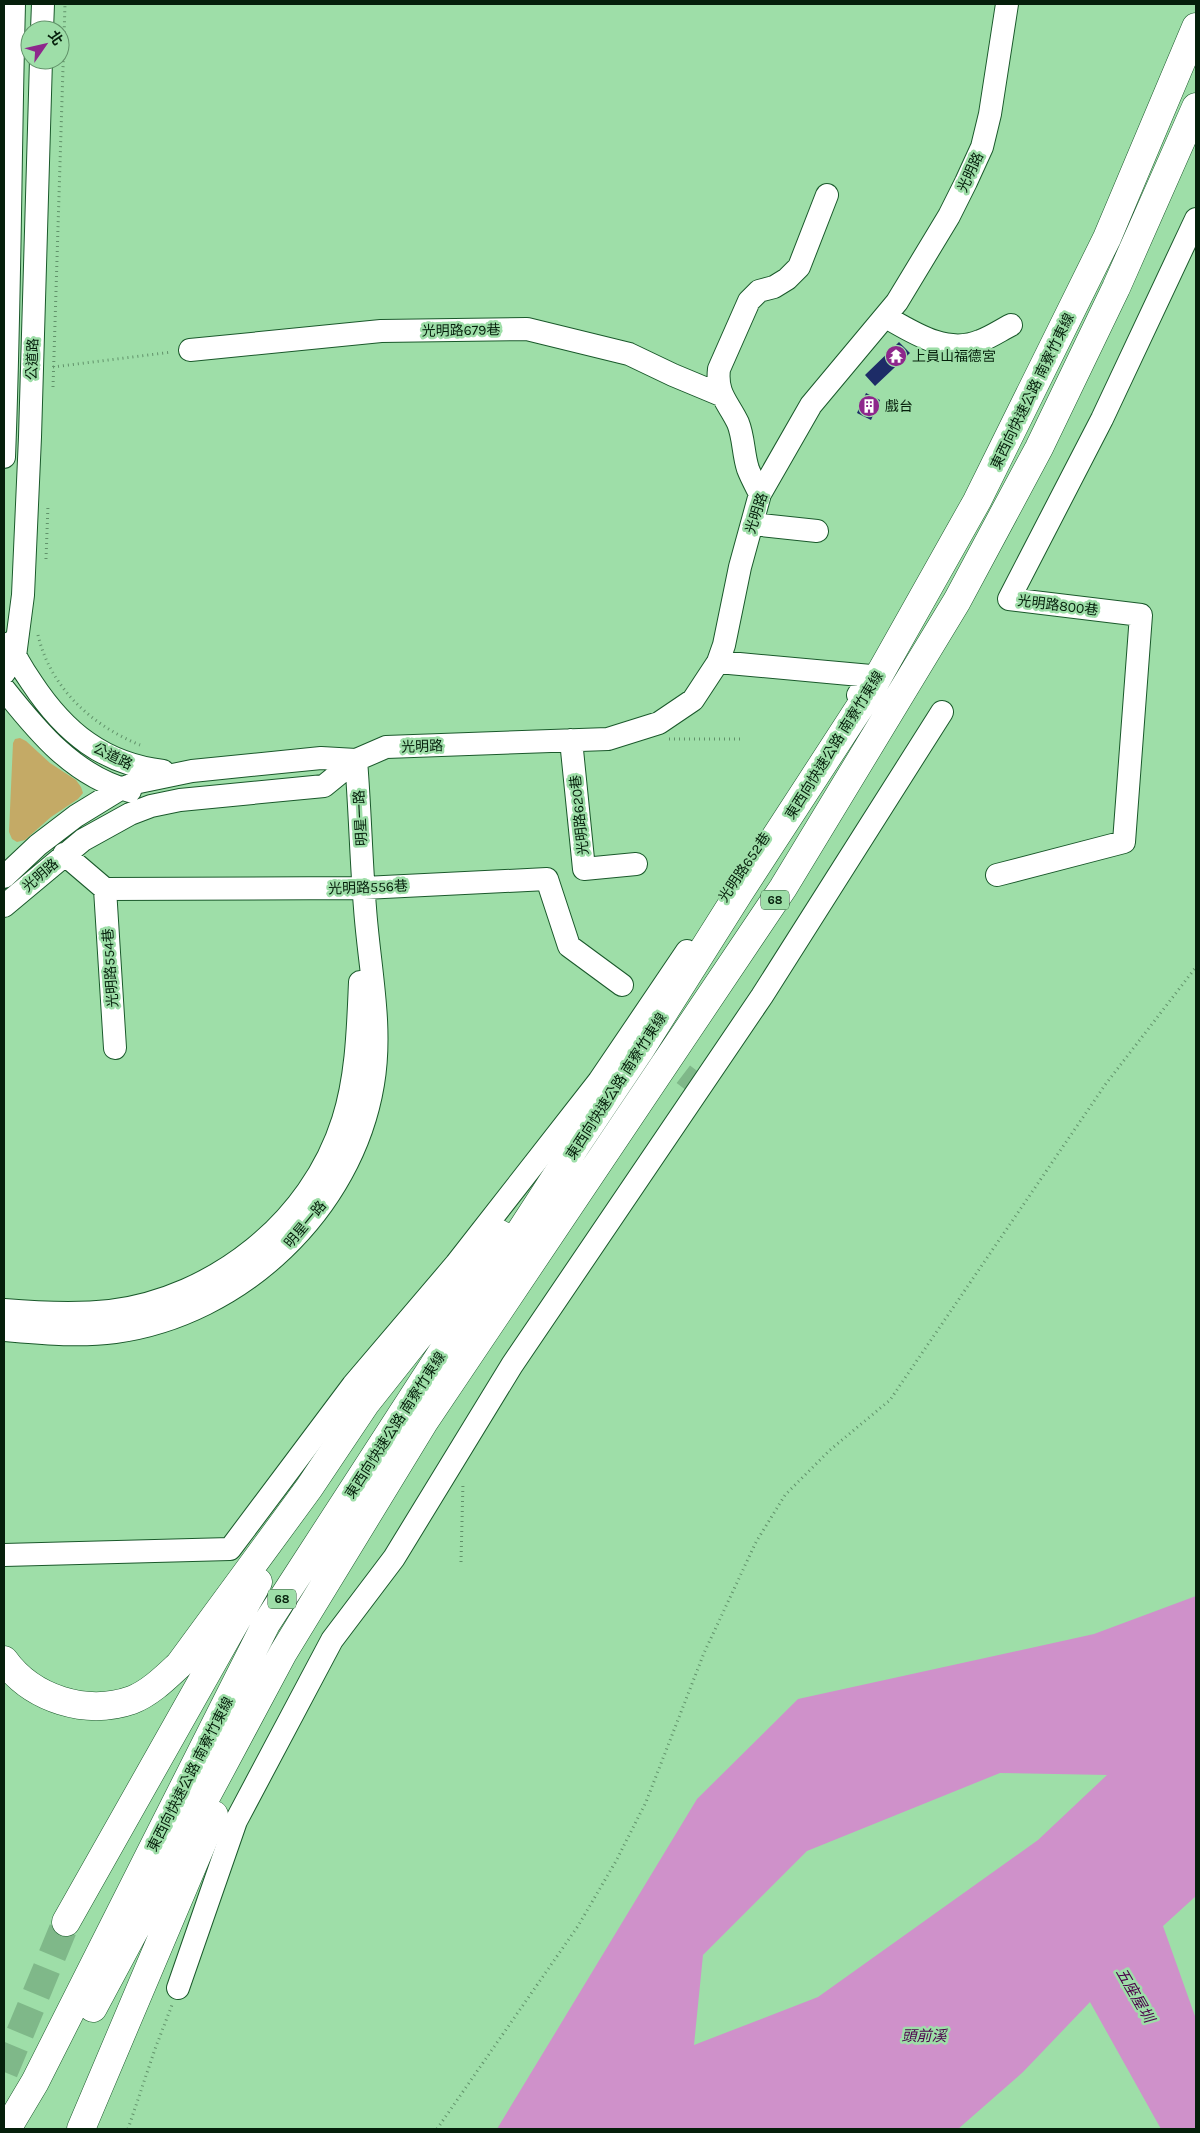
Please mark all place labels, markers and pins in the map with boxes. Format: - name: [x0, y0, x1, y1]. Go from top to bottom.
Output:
- temple icon: 上員山福德宮: [884, 344, 908, 368]
- place label: 上員山福德宮: [912, 348, 996, 365]
- building icon: 戲台: [857, 394, 881, 418]
- place label: 戲台: [885, 398, 913, 415]

